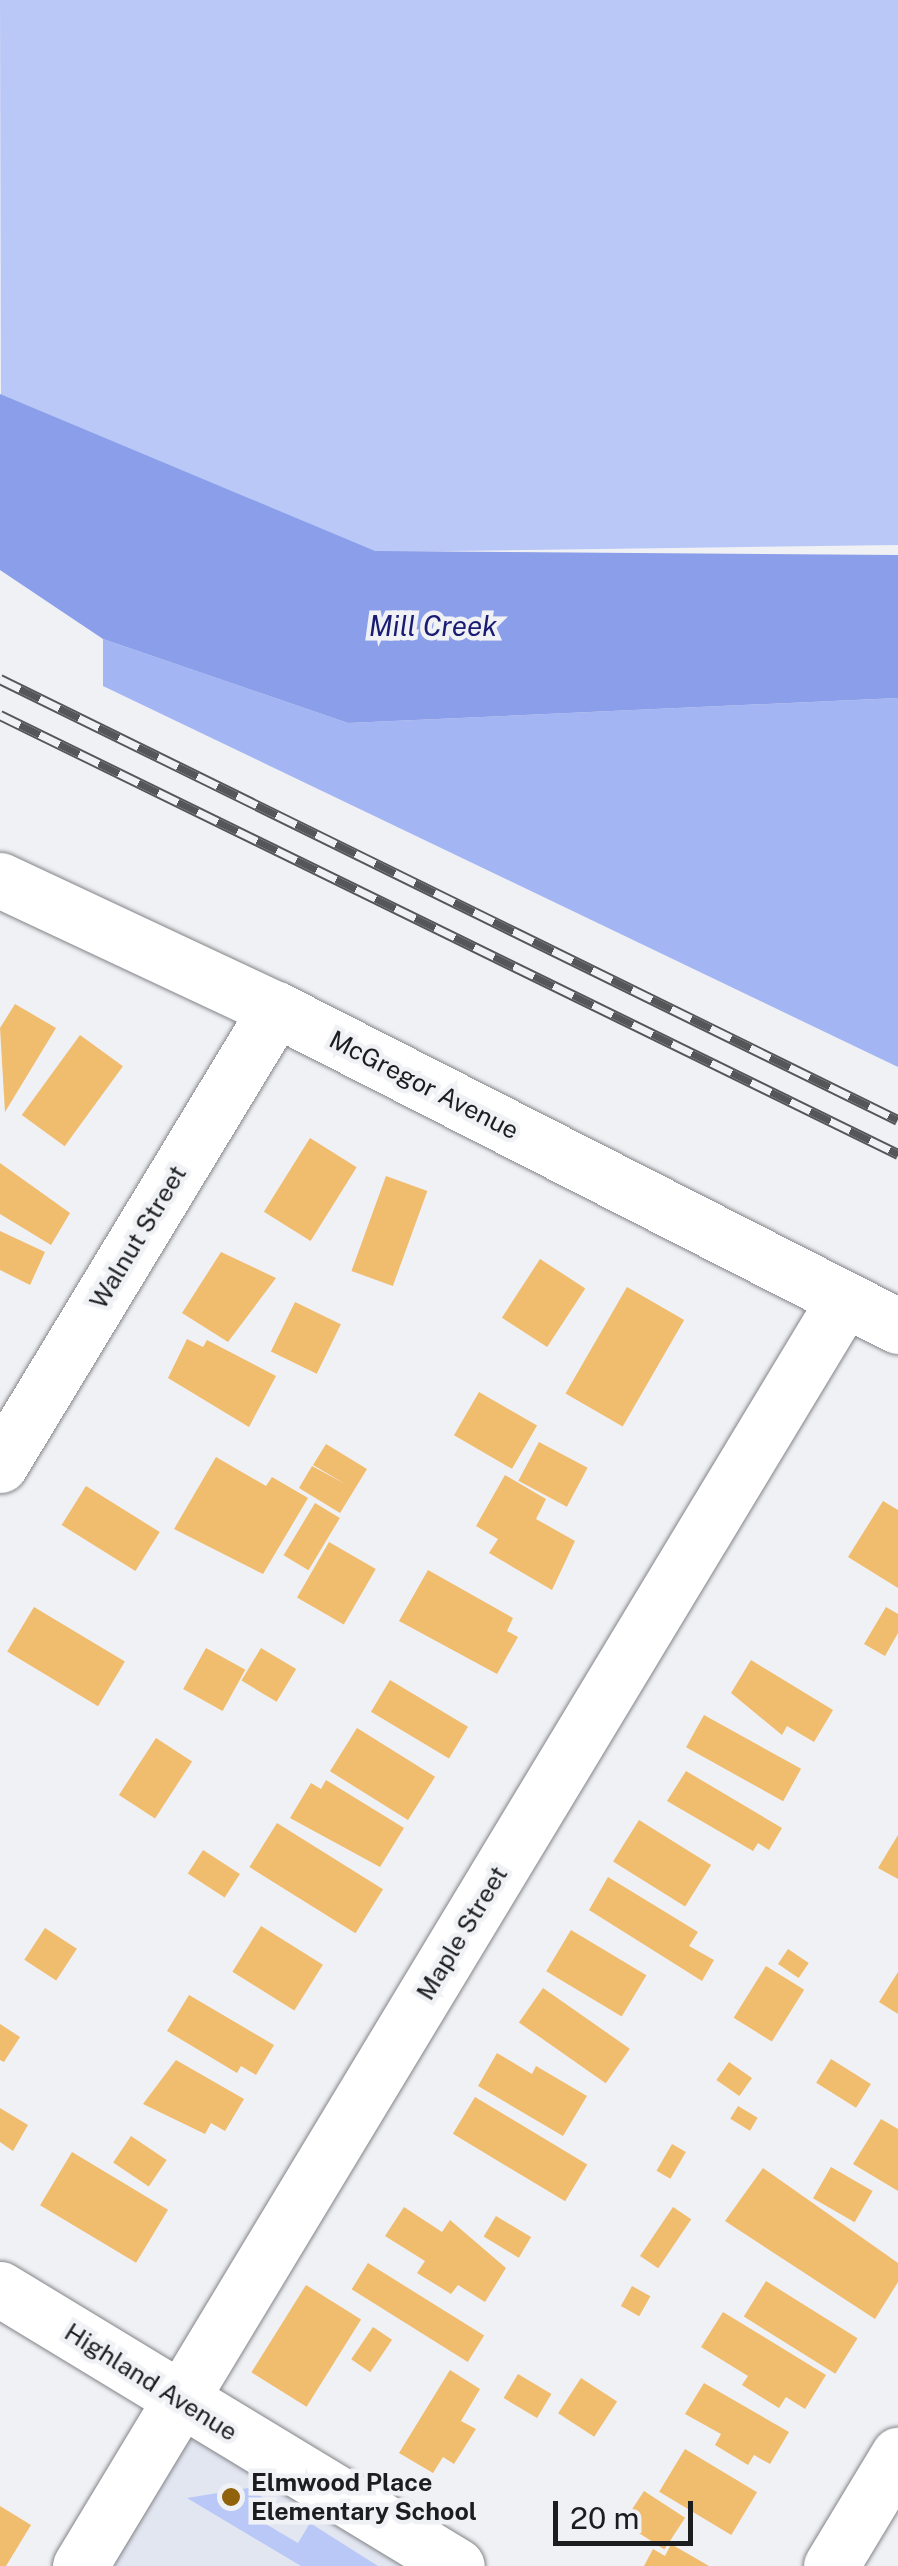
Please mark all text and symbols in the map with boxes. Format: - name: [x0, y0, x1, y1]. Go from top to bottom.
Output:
- water label: Mill Creek: [369, 609, 497, 643]
- street label: McGregor Avenue: [324, 1024, 524, 1146]
- street label: Walnut Street: [83, 1160, 193, 1314]
- street label: Maple Street: [410, 1861, 514, 2005]
- street label: Highland Avenue: [59, 2317, 243, 2447]
- place label: Elmwood Place Elementary School: [251, 2468, 477, 2527]
- scale bar: [558, 2481, 698, 2543]
- marker: Elmwood Place Elementary School: [220, 2486, 242, 2508]
- text: 20 m: [570, 2500, 639, 2536]

